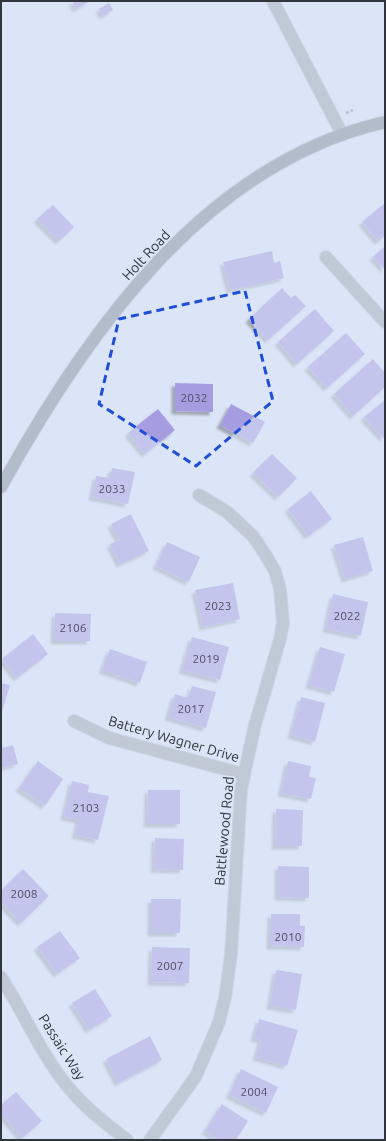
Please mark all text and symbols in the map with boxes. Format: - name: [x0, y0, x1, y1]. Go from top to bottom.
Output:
- street label: Holt Road: [119, 227, 173, 283]
- house number: 2032: [180, 391, 208, 404]
- house number: 2033: [98, 482, 126, 495]
- house number: 2023: [204, 599, 232, 612]
- house number: 2022: [333, 609, 361, 622]
- house number: 2106: [59, 621, 87, 634]
- house number: 2019: [192, 652, 220, 665]
- house number: 2017: [177, 702, 205, 715]
- street label: Battery Wagner Drive: [107, 713, 241, 765]
- street label: Battlewood Road: [211, 776, 237, 886]
- house number: 2103: [72, 801, 100, 814]
- house number: 2008: [10, 887, 38, 900]
- house number: 2010: [274, 930, 302, 943]
- house number: 2007: [156, 959, 184, 972]
- street label: Passaic Way: [35, 1011, 89, 1083]
- house number: 2004: [240, 1085, 268, 1098]

